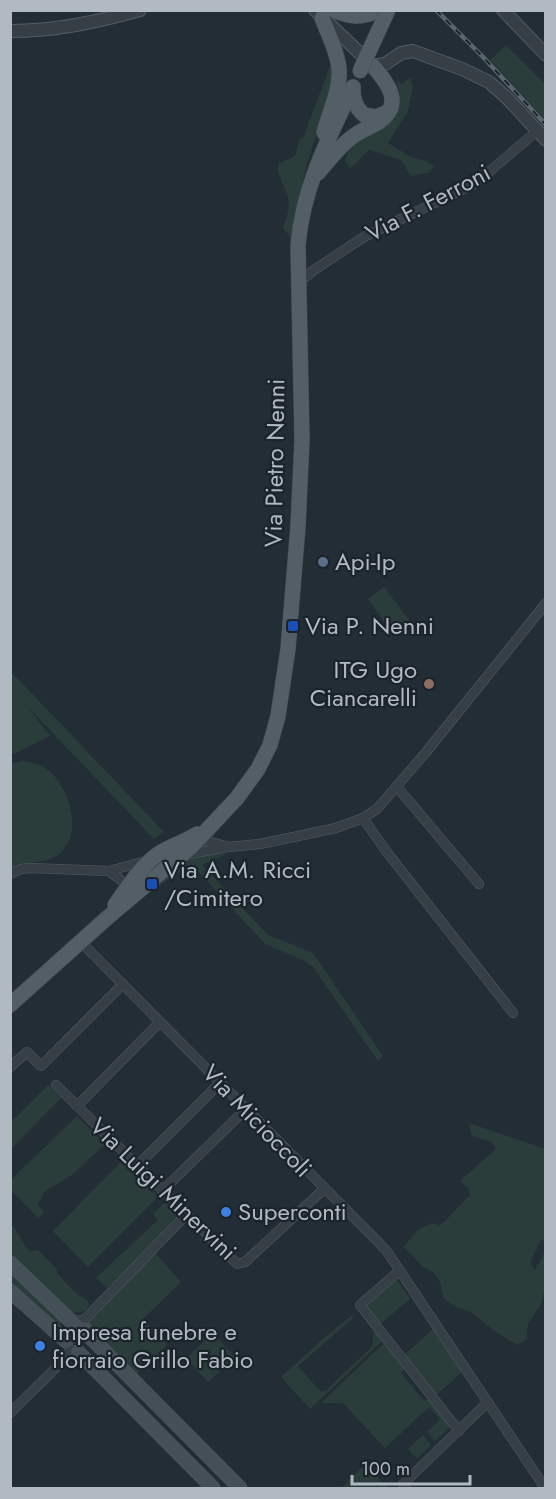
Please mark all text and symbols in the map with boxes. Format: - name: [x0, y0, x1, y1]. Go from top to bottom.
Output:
- street label: Via F. Ferroni: [359, 155, 497, 250]
- street label: Via Pietro Nenni: [256, 378, 293, 548]
- place label: Api-Ip: [335, 544, 395, 579]
- marker: Api-Ip: [316, 555, 330, 569]
- place label: Via P. Nenni: [305, 608, 434, 643]
- marker: Via P. Nenni: [286, 619, 300, 633]
- place label: ITG Ugo Ciancarelli: [310, 652, 417, 715]
- marker: ITG Ugo Ciancarelli: [422, 677, 436, 691]
- place label: Via A.M. Ricci /Cimitero: [164, 852, 311, 915]
- marker: Via A.M. Ricci /Cimitero: [145, 877, 159, 891]
- street label: Via Micioccoli: [194, 1056, 320, 1185]
- street label: Via Luigi Minervini: [82, 1109, 245, 1268]
- place label: Superconti: [238, 1194, 347, 1229]
- marker: Superconti: [219, 1205, 233, 1219]
- place label: Impresa funebre e fiorraio Grillo Fabio: [52, 1314, 253, 1377]
- marker: Impresa funebre e fiorraio Grillo Fabio: [33, 1339, 47, 1353]
- scale bar: [352, 1448, 470, 1486]
- text: 100 m: [361, 1456, 410, 1482]

